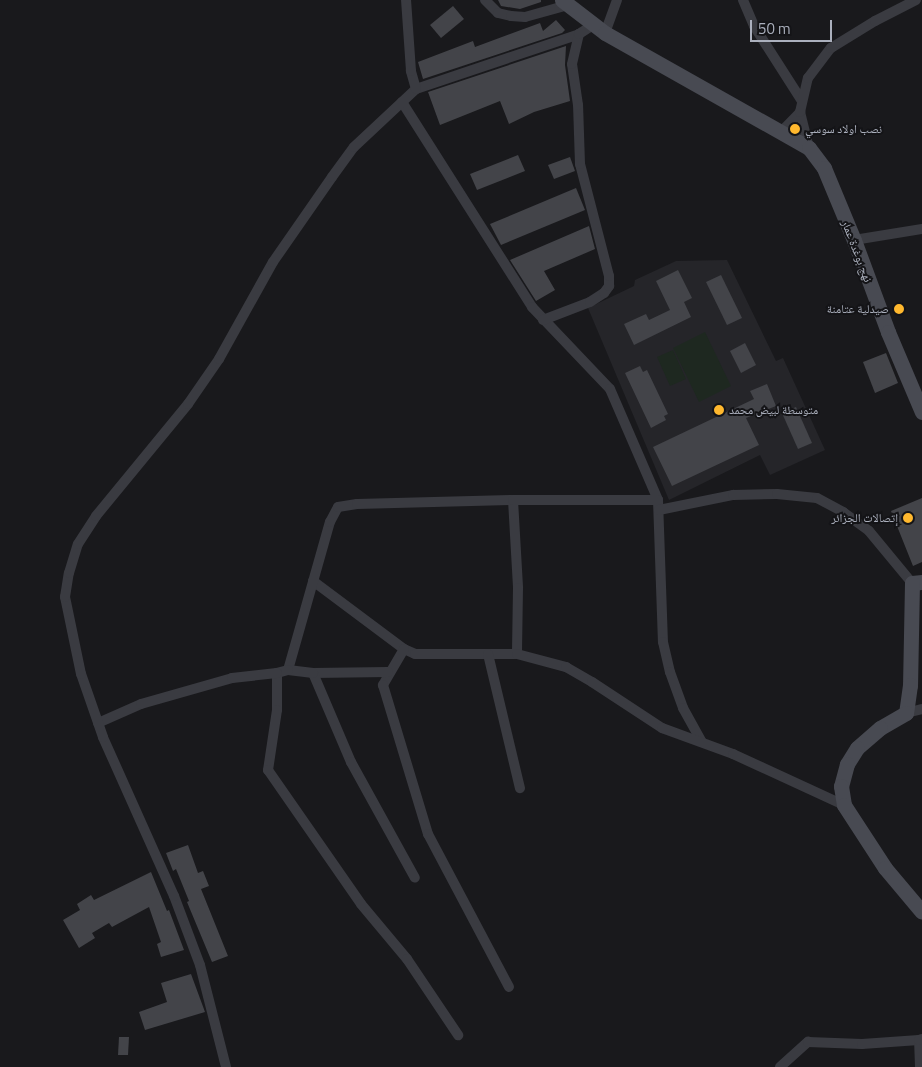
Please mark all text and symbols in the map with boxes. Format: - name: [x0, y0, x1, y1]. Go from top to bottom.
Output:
- scale bar: [752, 10, 834, 42]
- text: 50 m: [758, 17, 791, 40]
- place label: نصب اولاد سوسي: [805, 122, 882, 136]
- marker: نصب اولاد سوسي: [789, 123, 801, 135]
- street label: نهج بوغدة عمار: [839, 218, 875, 284]
- place label: صيدلية عتامنة: [827, 302, 889, 316]
- marker: صيدلية عتامنة: [893, 303, 905, 315]
- place label: متوسطة لبيض محمد: [729, 403, 818, 417]
- marker: متوسطة لبيض محمد: [713, 404, 725, 416]
- place label: إتصالات الجزائر: [831, 511, 898, 525]
- marker: إتصالات الجزائر: [902, 512, 914, 524]

